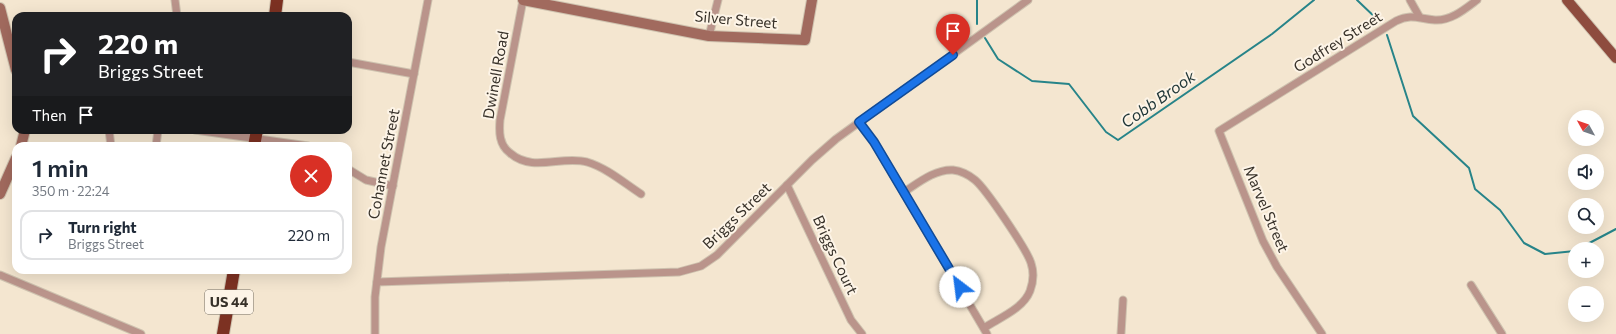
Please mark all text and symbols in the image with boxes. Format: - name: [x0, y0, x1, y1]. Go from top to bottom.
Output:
- street label: Silver Street: [694, 6, 778, 32]
- street label: Godfrey Street: [1290, 7, 1385, 76]
- pin: [936, 14, 970, 55]
- icon: arrive: [942, 20, 964, 42]
- text: 220 m: [98, 26, 178, 60]
- icon: right: [32, 28, 84, 80]
- street label: Dwinell Road: [478, 29, 512, 120]
- text: Briggs Street: [98, 60, 203, 82]
- water label: Cobb Brook: [1117, 66, 1199, 131]
- icon: arrive: [75, 104, 97, 126]
- text: Then: [32, 106, 67, 124]
- street label: Cohannet Street: [363, 107, 403, 221]
- north arrow: [1568, 110, 1604, 146]
- map controls: [1568, 110, 1604, 322]
- text: 1 min: [32, 153, 89, 182]
- button: sound: [1568, 154, 1604, 190]
- button: close: [290, 155, 332, 197]
- street label: Marvel Street: [1241, 163, 1293, 255]
- street label: Briggs Street: [698, 178, 774, 252]
- text: 350 m · 22:24: [32, 183, 110, 199]
- button: search: [1568, 198, 1604, 234]
- street label: Briggs Court: [810, 212, 862, 297]
- text: Turn right: [68, 218, 137, 236]
- icon: right: [34, 224, 56, 246]
- text: 220 m: [288, 226, 330, 244]
- text: Briggs Street: [68, 236, 144, 252]
- button: +: [1568, 242, 1604, 278]
- position arrow: [939, 266, 981, 308]
- button: −: [1568, 286, 1604, 322]
- road number: US 44: [205, 290, 253, 314]

